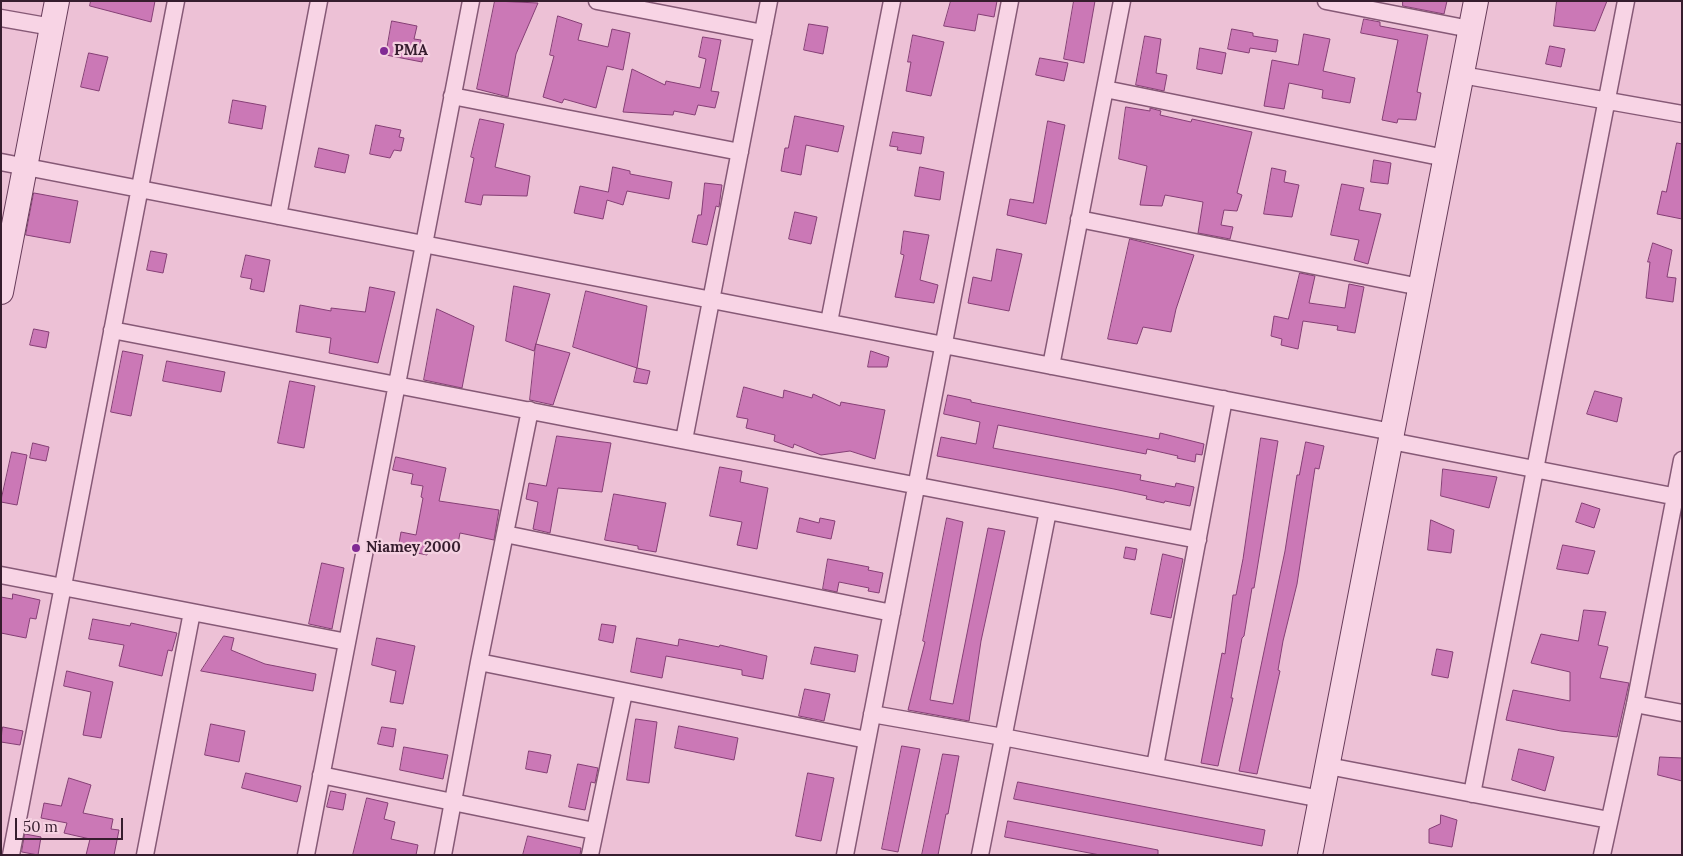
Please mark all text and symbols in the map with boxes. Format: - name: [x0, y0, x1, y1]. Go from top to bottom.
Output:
- place label: PMA: [394, 42, 428, 60]
- marker: PMA: [378, 45, 390, 57]
- place label: Niamey 2000: [366, 539, 461, 557]
- marker: Niamey 2000: [350, 542, 362, 554]
- scale bar: [18, 808, 125, 840]
- text: 50 m: [23, 817, 58, 836]

